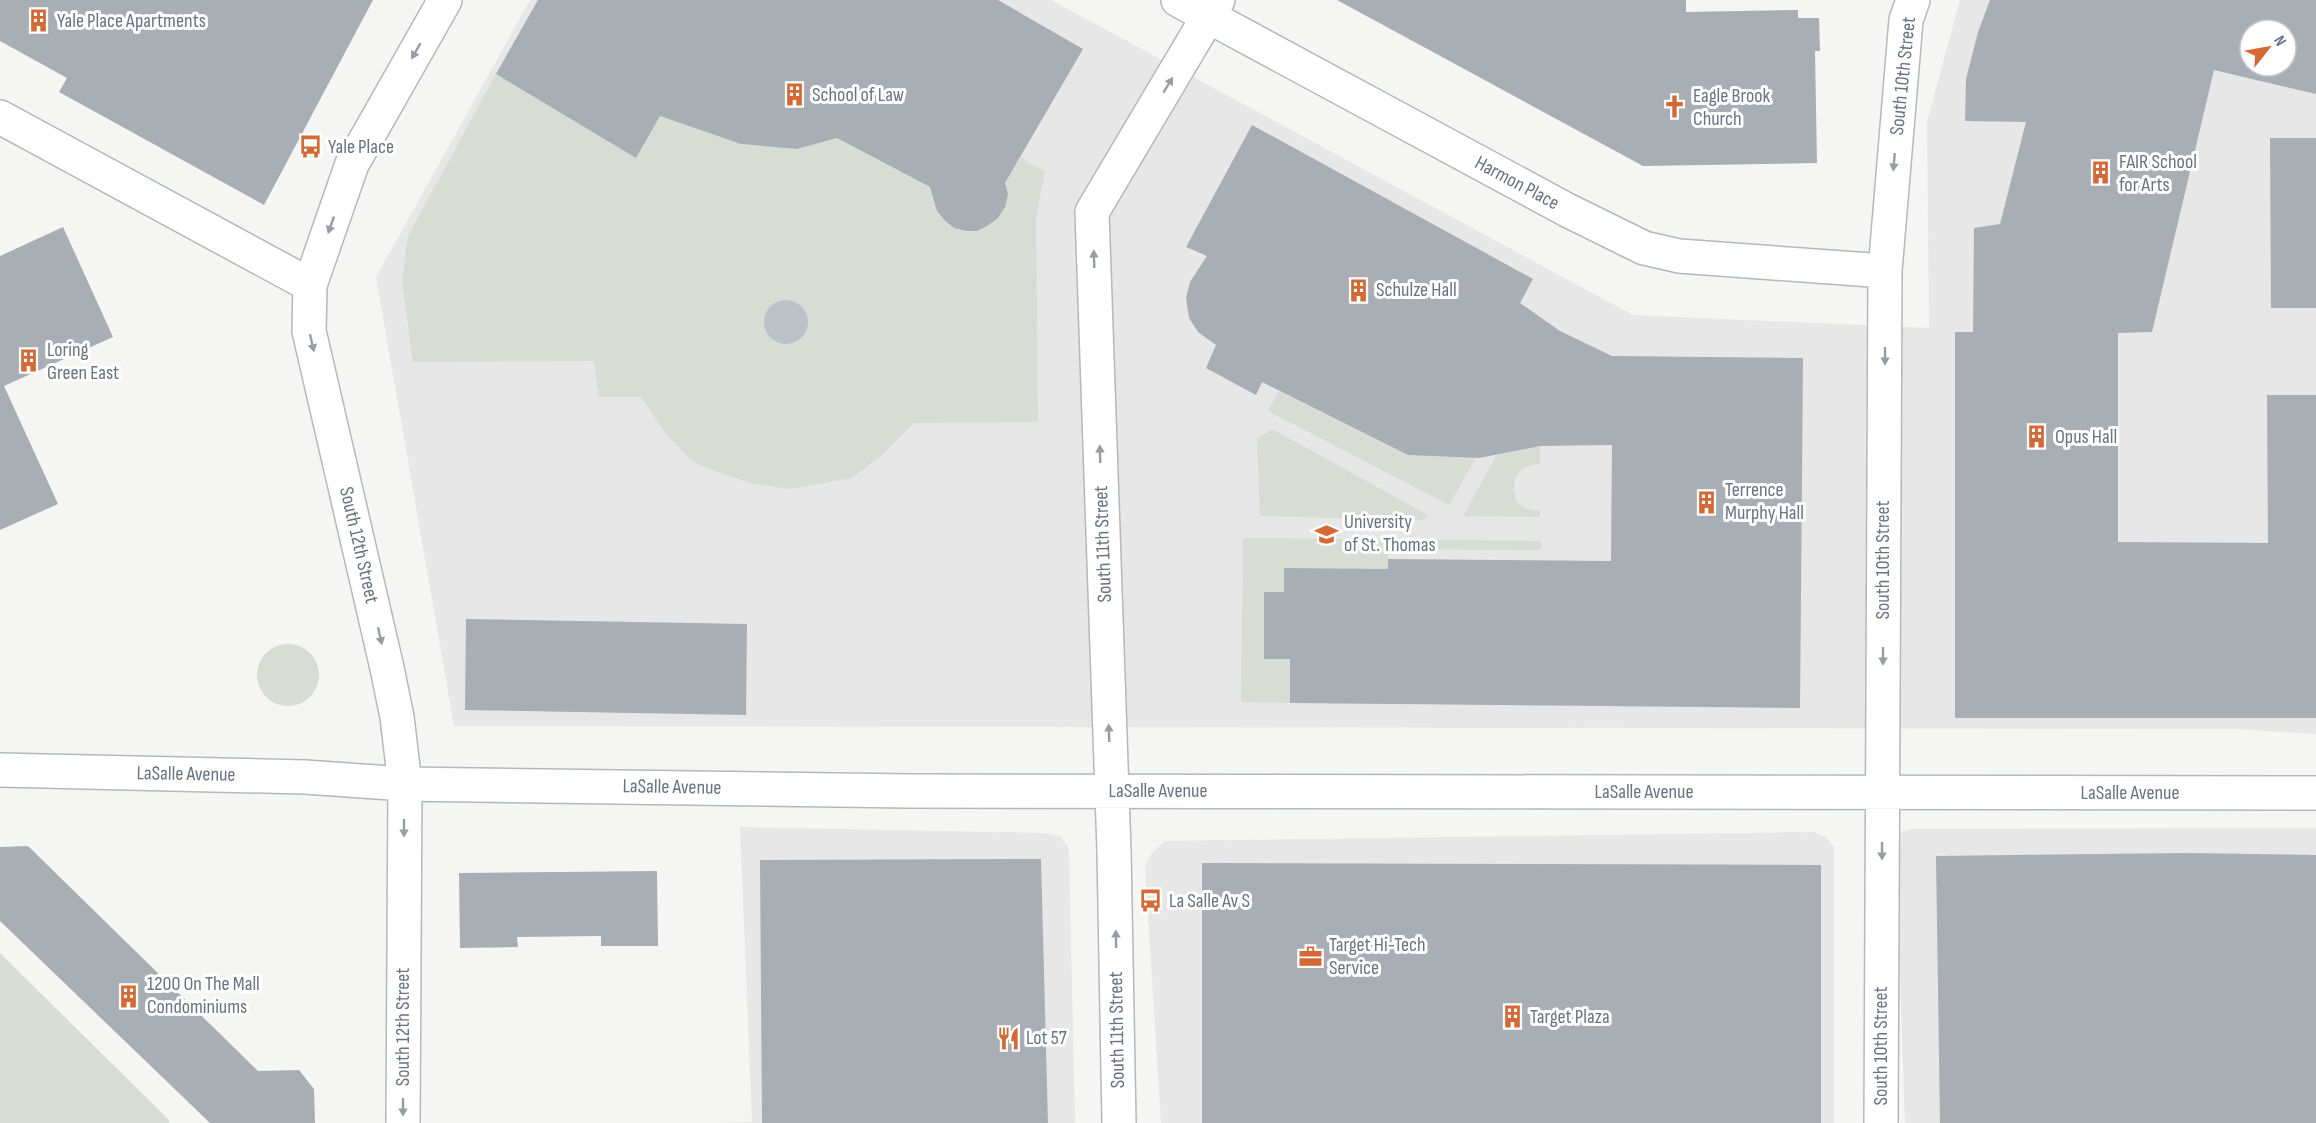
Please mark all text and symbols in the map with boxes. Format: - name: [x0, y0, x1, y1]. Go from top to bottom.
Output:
- building icon: Yale Place Apartments: [26, 8, 52, 34]
- place label: Yale Place Apartments: [57, 9, 206, 33]
- street label: South 10th Street: [1885, 16, 1921, 136]
- north arrow: [2238, 18, 2298, 78]
- text: N: [2269, 32, 2290, 50]
- one-way arrow: [410, 43, 421, 59]
- one-way arrow: [1162, 77, 1173, 93]
- building icon: School of Law: [781, 82, 807, 108]
- place label: School of Law: [812, 83, 904, 107]
- place label: Eagle Brook Church: [1693, 84, 1770, 131]
- church icon: Eagle Brook Church: [1662, 94, 1688, 120]
- bus stop icon: Yale Place: [297, 134, 323, 160]
- place label: Yale Place: [328, 135, 394, 159]
- place label: FAIR School for Arts: [2119, 150, 2197, 197]
- street label: Harmon Place: [1471, 151, 1563, 215]
- one-way arrow: [1889, 152, 1899, 171]
- building icon: FAIR School for Arts: [2088, 160, 2114, 186]
- one-way arrow: [325, 216, 335, 234]
- one-way arrow: [1089, 250, 1098, 269]
- building icon: Schulze Hall: [1345, 277, 1371, 303]
- place label: Schulze Hall: [1376, 278, 1457, 302]
- one-way arrow: [307, 334, 317, 353]
- place label: Loring Green East: [47, 338, 119, 385]
- one-way arrow: [1880, 347, 1890, 366]
- building icon: Loring Green East: [16, 348, 42, 374]
- building icon: Opus Hall: [2024, 424, 2050, 450]
- place label: Opus Hall: [2055, 425, 2117, 449]
- one-way arrow: [1096, 445, 1105, 464]
- place label: Terrence Murphy Hall: [1725, 478, 1804, 525]
- street label: South 12th Street: [334, 485, 384, 605]
- street label: South 11th Street: [1089, 485, 1117, 603]
- building icon: Terrence Murphy Hall: [1694, 489, 1720, 515]
- street label: South 10th Street: [1871, 500, 1895, 620]
- place label: University of St. Thomas: [1344, 510, 1436, 557]
- school or university icon: University of St. Thomas: [1313, 521, 1339, 547]
- one-way arrow: [375, 626, 385, 645]
- one-way arrow: [1878, 647, 1888, 666]
- one-way arrow: [1105, 724, 1114, 743]
- street label: LaSalle Avenue: [136, 761, 236, 787]
- street label: LaSalle Avenue: [622, 774, 722, 800]
- street label: LaSalle Avenue: [1109, 779, 1207, 803]
- street label: LaSalle Avenue: [1595, 780, 1693, 804]
- street label: LaSalle Avenue: [2081, 781, 2179, 805]
- one-way arrow: [399, 819, 409, 838]
- one-way arrow: [1877, 841, 1887, 860]
- bus stop icon: La Salle Av S: [1138, 888, 1164, 914]
- place label: La Salle Av S: [1169, 889, 1250, 913]
- one-way arrow: [1111, 929, 1120, 948]
- place label: Target Hi-Tech Service: [1329, 933, 1426, 980]
- office icon: Target Hi-Tech Service: [1298, 943, 1324, 969]
- street label: South 12th Street: [391, 968, 415, 1086]
- street label: South 11th Street: [1104, 971, 1130, 1089]
- place label: 1200 On The Mall Condominiums: [147, 972, 260, 1019]
- building icon: 1200 On The Mall Condominiums: [116, 983, 142, 1009]
- street label: South 10th Street: [1869, 986, 1893, 1106]
- building icon: Target Plaza: [1499, 1004, 1525, 1030]
- place label: Target Plaza: [1530, 1005, 1610, 1029]
- restaurant icon: Lot 57: [995, 1025, 1021, 1051]
- place label: Lot 57: [1026, 1026, 1067, 1050]
- one-way arrow: [398, 1098, 408, 1117]

